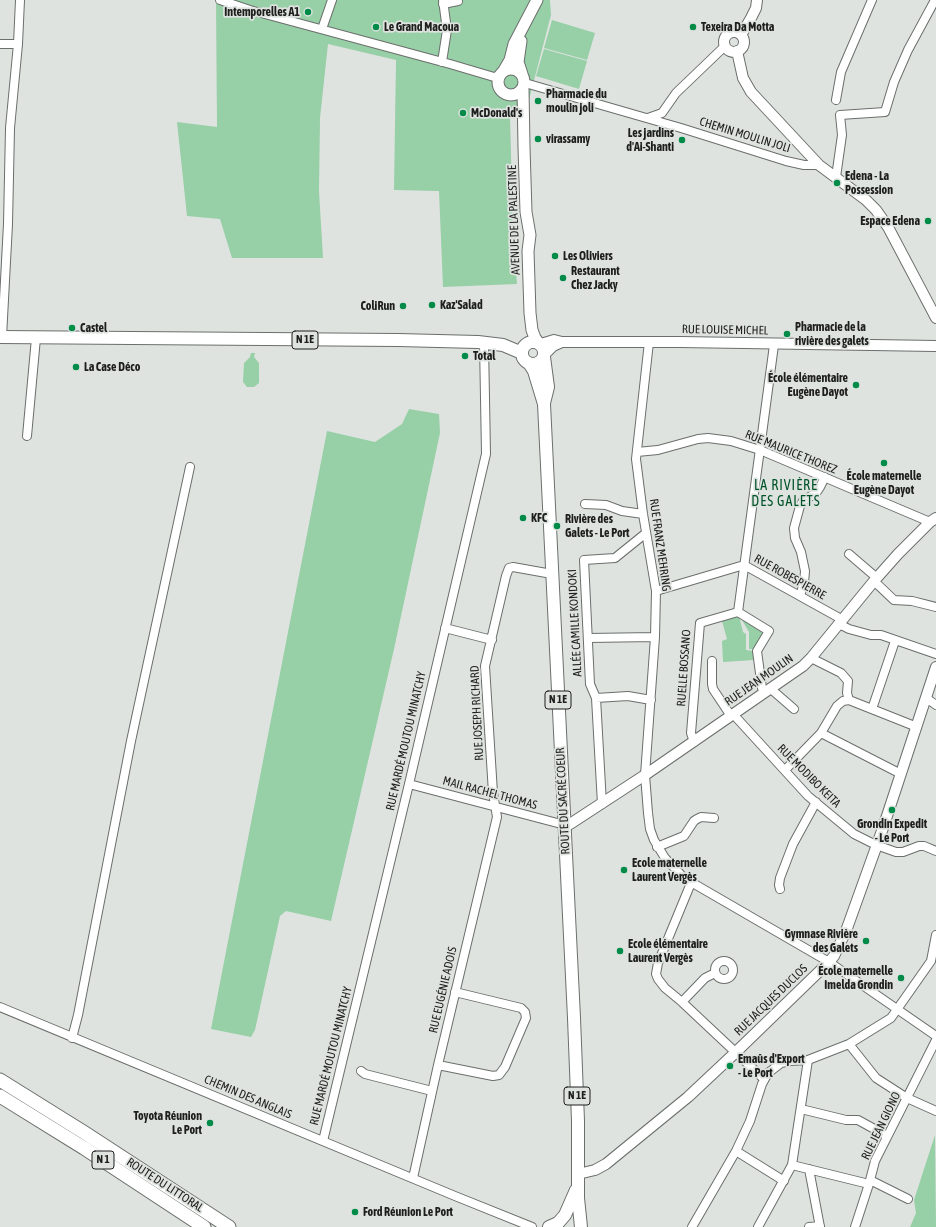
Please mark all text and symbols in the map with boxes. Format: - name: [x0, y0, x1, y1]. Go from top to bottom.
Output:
- place label: Intemporelles A1: [224, 5, 300, 19]
- marker: Intemporelles A1: [303, 7, 313, 17]
- place label: Le Grand Macoua: [384, 20, 459, 34]
- place label: Texeira Da Motta: [701, 20, 774, 34]
- marker: Le Grand Macoua: [371, 22, 381, 32]
- marker: Texeira Da Motta: [688, 22, 698, 32]
- place label: Pharmacie du moulin joli: [546, 87, 607, 115]
- marker: Pharmacie du moulin joli: [533, 96, 543, 106]
- place label: McDonald's: [471, 106, 522, 120]
- marker: McDonald's: [458, 108, 468, 118]
- street label: CHEMIN MOULIN JOLI: [698, 114, 792, 156]
- place label: Les jardins d'Ai-Shanti: [626, 126, 674, 154]
- place label: virassamy: [546, 132, 590, 146]
- marker: virassamy: [533, 134, 543, 144]
- marker: Les jardins d'Ai-Shanti: [677, 135, 687, 145]
- street label: AVENUE DE LA PALESTINE: [505, 165, 523, 275]
- place label: Edena - La Possession: [845, 169, 893, 197]
- marker: Edena - La Possession: [832, 178, 842, 188]
- place label: Espace Edena: [860, 214, 920, 228]
- marker: Espace Edena: [923, 216, 933, 226]
- place label: Les Oliviers: [563, 249, 613, 263]
- marker: Les Oliviers: [550, 251, 560, 261]
- place label: Restaurant Chez Jacky: [571, 264, 620, 292]
- marker: Restaurant Chez Jacky: [558, 273, 568, 283]
- place label: Kaz'Salad: [440, 298, 483, 312]
- place label: ColiRun: [360, 299, 395, 313]
- marker: Kaz'Salad: [427, 300, 437, 310]
- marker: ColiRun: [398, 301, 408, 311]
- place label: Pharmacie de la rivière des galets: [795, 320, 869, 348]
- place label: Castel: [80, 321, 107, 335]
- street label: RUE LOUISE MICHEL: [682, 322, 768, 338]
- marker: Castel: [67, 323, 77, 333]
- marker: Pharmacie de la rivière des galets: [782, 329, 792, 339]
- road number: N 1E: [292, 331, 318, 349]
- place label: Total: [473, 349, 495, 363]
- marker: Total: [460, 351, 470, 361]
- place label: La Case Déco: [84, 360, 140, 374]
- marker: La Case Déco: [71, 362, 81, 372]
- place label: École élémentaire Eugène Dayot: [768, 371, 848, 399]
- marker: École élémentaire Eugène Dayot: [851, 380, 861, 390]
- street label: RUE MAURICE THOREZ: [743, 427, 839, 477]
- marker: École maternelle Eugène Dayot: [879, 458, 889, 468]
- place label: École maternelle Eugène Dayot: [847, 469, 921, 497]
- district label: LA RIVIÈRE DES GALETS: [751, 478, 821, 510]
- street label: RUE FRANZ MEHRING: [646, 498, 674, 592]
- place label: KFC: [531, 511, 547, 525]
- place label: Rivière des Galets - Le Port: [565, 512, 629, 540]
- marker: KFC: [518, 513, 528, 523]
- marker: Rivière des Galets - Le Port: [552, 521, 562, 531]
- street label: RUE ROBESPIERRE: [752, 551, 828, 603]
- street label: ALLÉE CAMILLE KONDOKI: [565, 569, 585, 677]
- street label: RUELLE BOSSANO: [674, 629, 694, 707]
- street label: RUE JEAN MOULIN: [722, 651, 796, 709]
- street label: RUE JOSEPH RICHARD: [467, 665, 487, 761]
- street label: RUE MARDÉ MOUTOU MINATCHY: [383, 670, 429, 812]
- road number: N 1E: [545, 691, 571, 709]
- street label: RUE MODIBO KEITA: [774, 741, 844, 811]
- street label: ROUTE DU SACRÉ COEUR: [553, 747, 573, 855]
- street label: MAIL RACHEL THOMAS: [441, 773, 539, 813]
- marker: Grondin Expedit - Le Port: [887, 805, 897, 815]
- place label: Grondin Expedit - Le Port: [857, 817, 927, 845]
- place label: Ecole maternelle Laurent Vergès: [632, 856, 707, 884]
- marker: Ecole maternelle Laurent Vergès: [619, 865, 629, 875]
- place label: Gymnase Rivière des Galets: [784, 927, 858, 955]
- marker: Gymnase Rivière des Galets: [861, 936, 871, 946]
- place label: Ecole élémentaire Laurent Vergès: [628, 937, 708, 965]
- street label: RUE EUGÉNIE ADOIS: [426, 945, 460, 1035]
- marker: Ecole élémentaire Laurent Vergès: [615, 946, 625, 956]
- street label: RUE JACQUES DUCLOS: [731, 961, 811, 1039]
- place label: École maternelle Imelda Grondin: [818, 964, 893, 992]
- marker: École maternelle Imelda Grondin: [896, 973, 906, 983]
- street label: RUE MARDÉ MOUTOU MINATCHY: [307, 985, 355, 1127]
- place label: Emaûs d'Export - Le Port: [738, 1052, 805, 1080]
- marker: Emaûs d'Export - Le Port: [725, 1061, 735, 1071]
- street label: CHEMIN DES ANGLAIS: [202, 1072, 294, 1122]
- road number: N 1E: [564, 1087, 590, 1105]
- street label: RUE JEAN GIONO: [858, 1090, 904, 1162]
- place label: Toyota Réunion Le Port: [134, 1109, 202, 1137]
- marker: Toyota Réunion Le Port: [205, 1118, 215, 1128]
- road number: N 1: [92, 1151, 114, 1169]
- street label: ROUTE DU LITTORAL: [124, 1155, 206, 1215]
- place label: Ford Réunion Le Port: [363, 1205, 453, 1219]
- marker: Ford Réunion Le Port: [350, 1207, 360, 1217]

